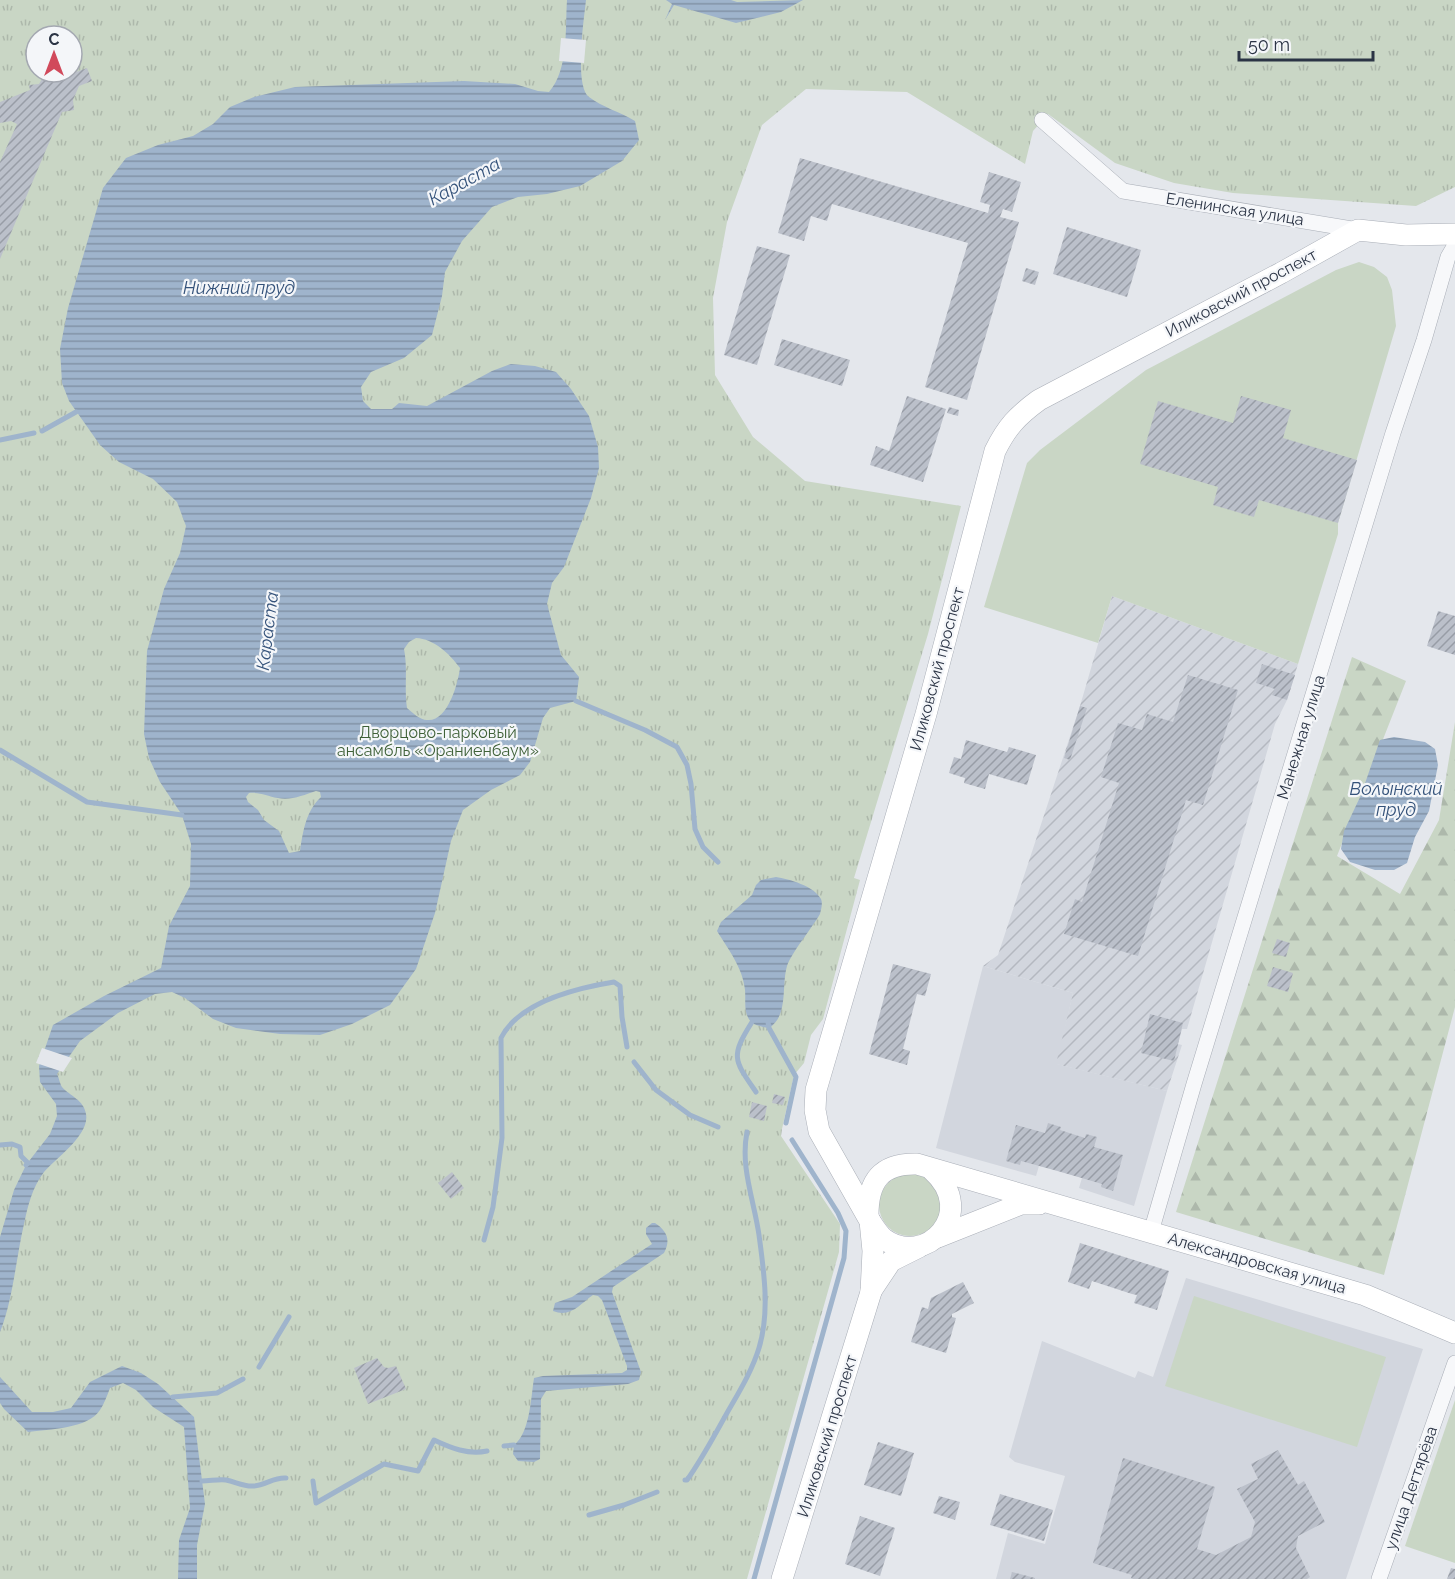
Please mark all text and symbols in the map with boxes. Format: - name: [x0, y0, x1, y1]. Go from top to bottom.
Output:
- north arrow: [24, 24, 84, 84]
- scale bar: [1239, 24, 1372, 62]
- text: С: [49, 30, 60, 49]
- text: 50 m: [1248, 34, 1290, 55]
- water label: Караста: [424, 153, 504, 209]
- street label: Еленинская улица: [1165, 189, 1305, 229]
- street label: Иликовский проспект: [1162, 245, 1320, 341]
- water label: Нижний пруд: [183, 277, 295, 298]
- street label: Иликовский проспект: [906, 585, 968, 753]
- water label: Караста: [252, 590, 282, 671]
- street label: Манежная улица: [1273, 672, 1329, 802]
- park label: Дворцово-парковый ансамбль «Ораниенбаум»: [337, 723, 539, 760]
- water label: Волынский пруд: [1349, 778, 1443, 820]
- street label: Александровская улица: [1166, 1228, 1348, 1298]
- street label: Иликовский проспект: [793, 1352, 861, 1519]
- street label: улица Дегтярёва: [1381, 1424, 1441, 1552]

